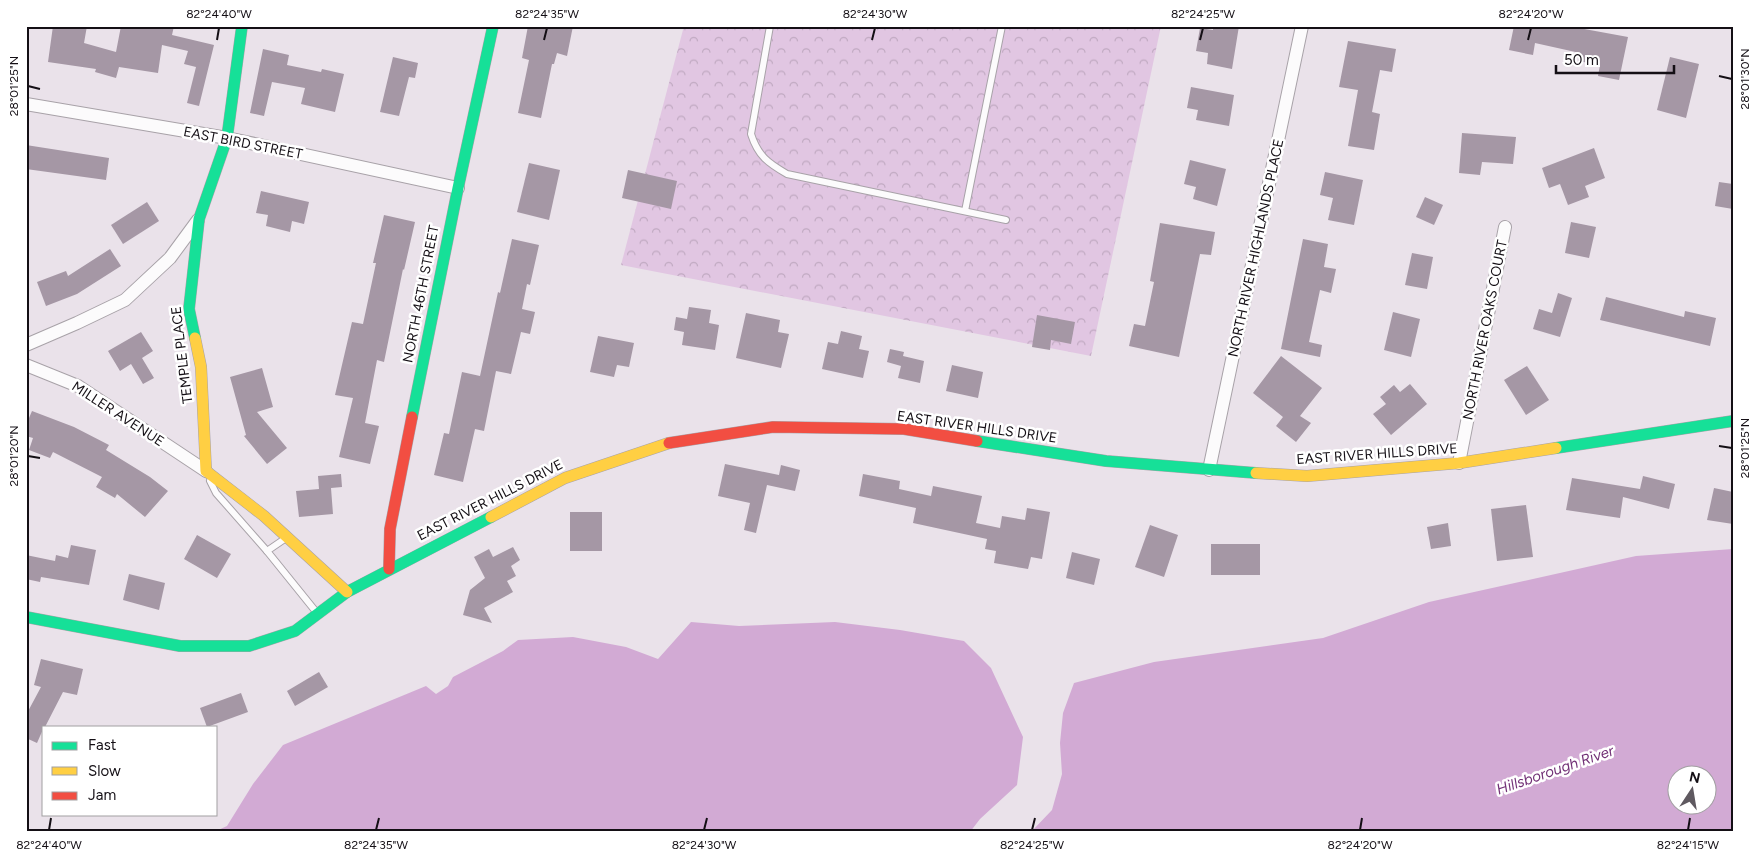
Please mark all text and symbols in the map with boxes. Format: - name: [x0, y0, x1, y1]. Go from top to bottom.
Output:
- text: 82°24'40"W: [186, 7, 252, 21]
- text: 82°24'35"W: [515, 7, 579, 21]
- text: 82°24'30"W: [843, 7, 908, 21]
- text: 82°24'25"W: [1171, 7, 1235, 21]
- text: 82°24'20"W: [1499, 7, 1564, 21]
- scale bar: [1556, 42, 1674, 74]
- text: 28°01'30"N: [1738, 49, 1752, 109]
- text: 50 m: [1564, 51, 1599, 69]
- text: 28°01'25"N: [7, 56, 21, 116]
- street label: EAST BIRD STREET: [182, 123, 304, 163]
- street label: NORTH RIVER HIGHLANDS PLACE: [1225, 137, 1287, 359]
- street label: NORTH 46TH STREET: [399, 223, 443, 364]
- street label: NORTH RIVER OAKS COURT: [1459, 238, 1511, 422]
- street label: TEMPLE PLACE: [168, 305, 196, 405]
- street label: MILLER AVENUE: [69, 378, 167, 450]
- street label: EAST RIVER HILLS DRIVE: [896, 407, 1058, 447]
- text: 28°01'25"N: [1738, 418, 1752, 478]
- text: 28°01'20"N: [7, 425, 21, 487]
- street label: EAST RIVER HILLS DRIVE: [1296, 440, 1458, 468]
- street label: EAST RIVER HILLS DRIVE: [414, 456, 566, 544]
- legend: [42, 726, 218, 816]
- text: Fast: [88, 736, 117, 754]
- water label: Hillsborough River: [1494, 741, 1617, 799]
- text: Slow: [88, 762, 121, 780]
- north arrow: [1666, 766, 1716, 816]
- text: N: [1688, 768, 1702, 787]
- text: Jam: [88, 786, 116, 804]
- text: 82°24'40"W: [16, 838, 82, 852]
- text: 82°24'35"W: [344, 838, 408, 852]
- text: 82°24'30"W: [672, 838, 737, 852]
- text: 82°24'25"W: [1000, 838, 1064, 852]
- text: 82°24'20"W: [1328, 838, 1393, 852]
- text: 82°24'15"W: [1657, 838, 1720, 852]

